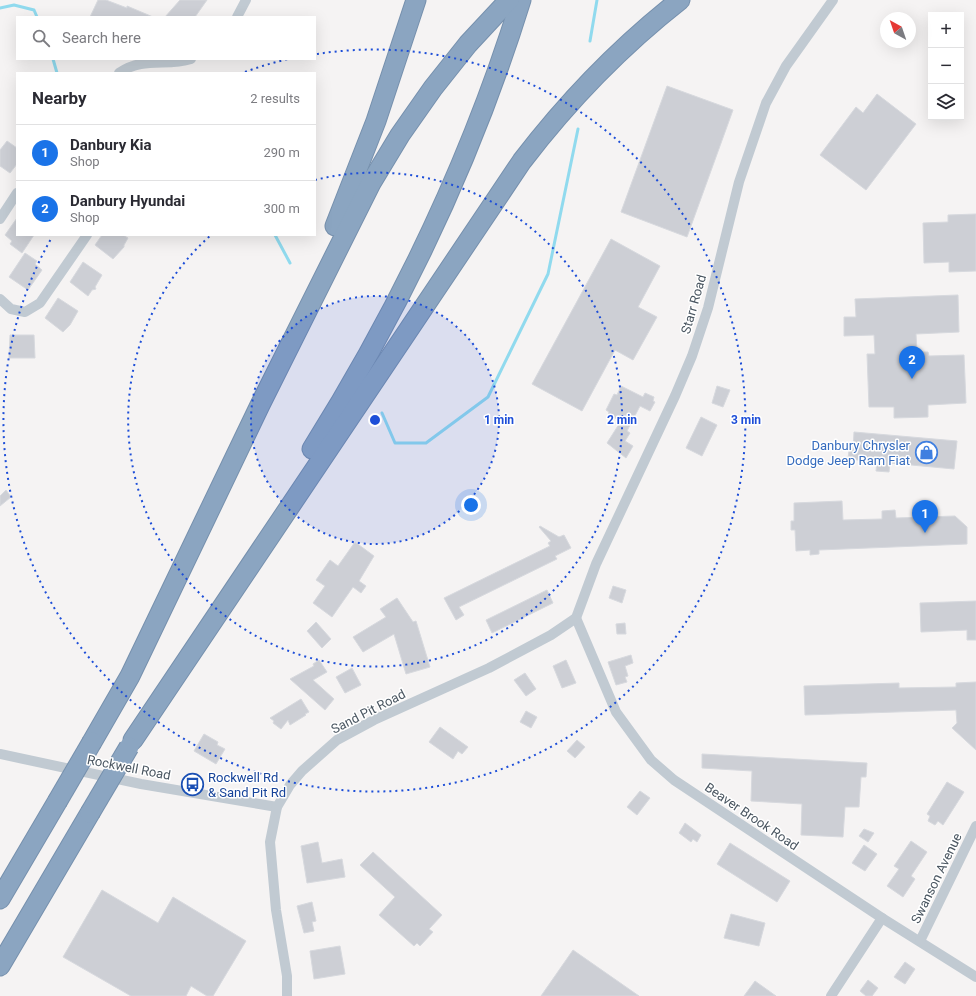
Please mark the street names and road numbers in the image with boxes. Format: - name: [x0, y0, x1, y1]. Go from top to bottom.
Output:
- street label: Starr Road: [678, 273, 709, 335]
- street label: Sand Pit Road: [329, 686, 408, 737]
- street label: Rockwell Road: [86, 752, 172, 783]
- street label: Beaver Brook Road: [702, 780, 801, 853]
- street label: Swanson Avenue: [908, 830, 965, 926]

